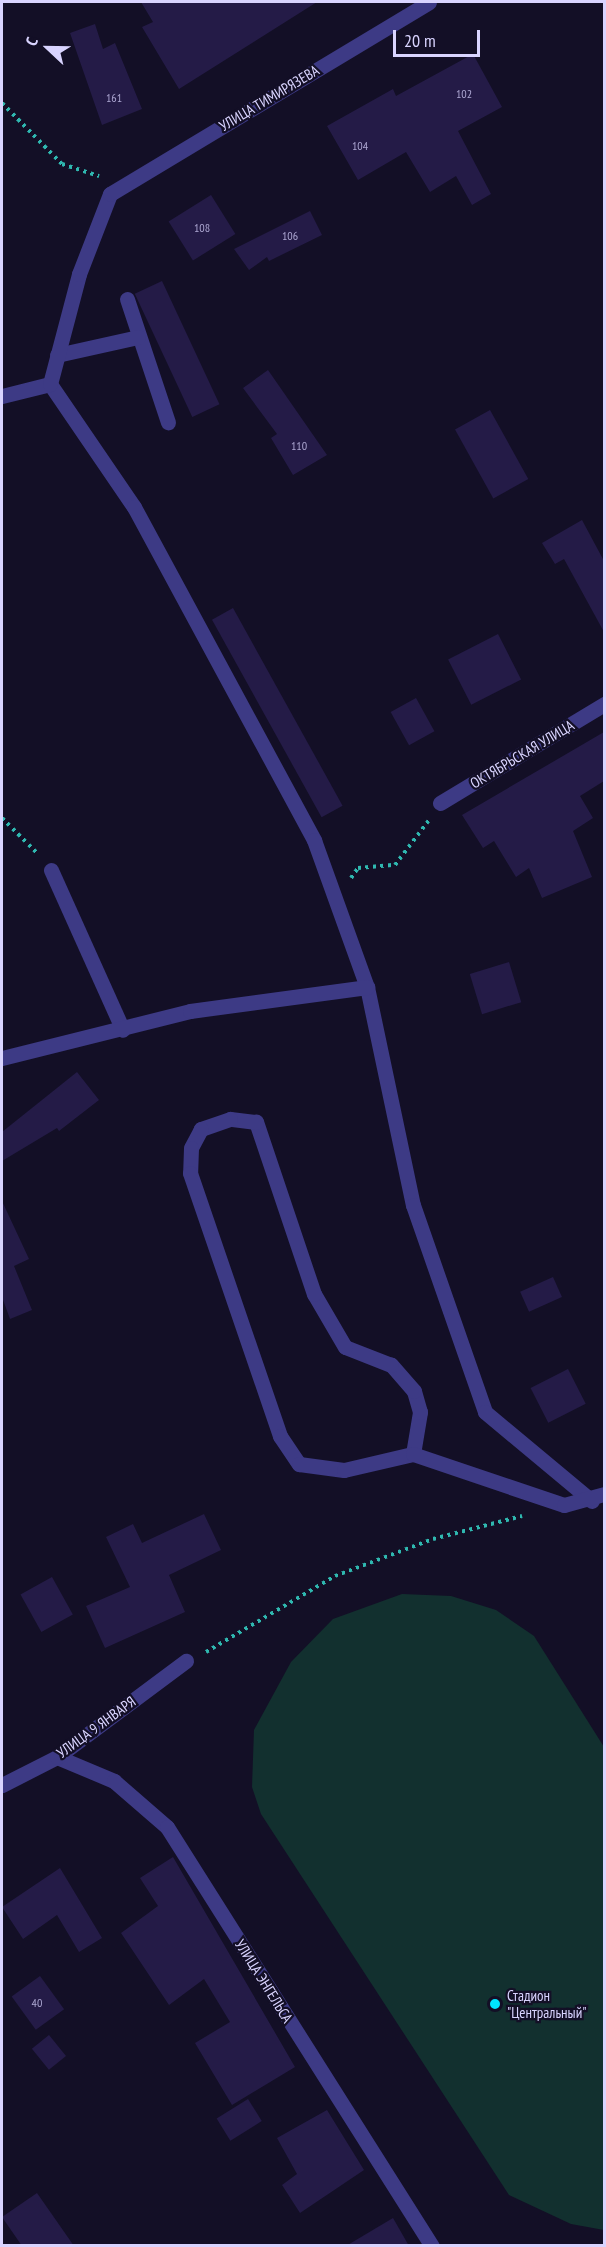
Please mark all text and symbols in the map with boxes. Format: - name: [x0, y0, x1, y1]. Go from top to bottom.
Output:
- north arrow: [18, 18, 78, 78]
- scale bar: [396, 18, 483, 56]
- text: 20 m: [404, 29, 436, 52]
- text: С: [21, 34, 42, 48]
- street label: УЛИЦА ТИМИРЯЗЕВА: [215, 61, 323, 135]
- house number: 102: [456, 87, 472, 101]
- house number: 161: [106, 91, 122, 105]
- house number: 104: [352, 139, 368, 153]
- house number: 108: [194, 221, 210, 235]
- house number: 106: [282, 229, 298, 243]
- house number: 110: [291, 439, 307, 453]
- street label: ОКТЯБРЬСКАЯ УЛИЦА: [467, 716, 577, 792]
- street label: УЛИЦА 9 ЯНВАРЯ: [53, 1692, 139, 1762]
- street label: УЛИЦА ЭНГЕЛЬСА: [231, 1936, 297, 2026]
- place label: Стадион "Центральный": [507, 1986, 587, 2021]
- house number: 40: [32, 1996, 42, 2010]
- marker: Стадион "Центральный": [488, 1997, 502, 2011]

